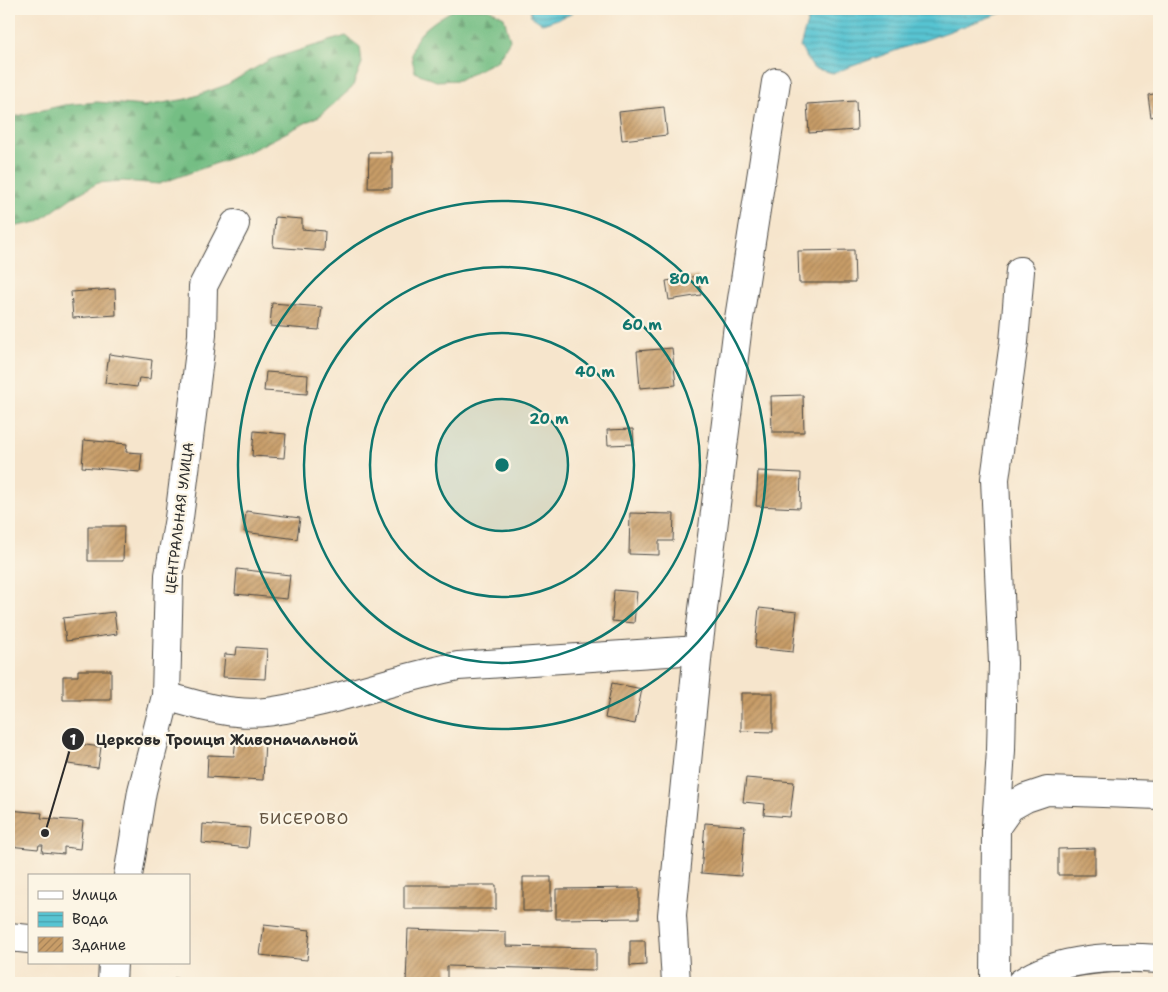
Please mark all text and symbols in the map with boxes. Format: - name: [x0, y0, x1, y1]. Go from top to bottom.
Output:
- text: 80 m: [669, 269, 709, 289]
- text: 60 m: [622, 315, 662, 335]
- text: 40 m: [575, 362, 615, 382]
- text: 20 m: [529, 409, 569, 429]
- street label: ЦЕНТРАЛЬНАЯ УЛИЦА: [161, 441, 197, 595]
- centre of rings: [493, 456, 511, 474]
- callout: Церковь Троицы Живоначальной: [61, 724, 368, 754]
- text: 1: [70, 730, 77, 750]
- text: Церковь Троицы Живоначальной: [96, 730, 359, 750]
- district label: БИСЕРОВО: [259, 808, 349, 829]
- legend: [28, 874, 190, 964]
- text: Улица: [72, 885, 118, 905]
- text: Вода: [72, 909, 109, 929]
- text: Здание: [72, 935, 126, 955]

